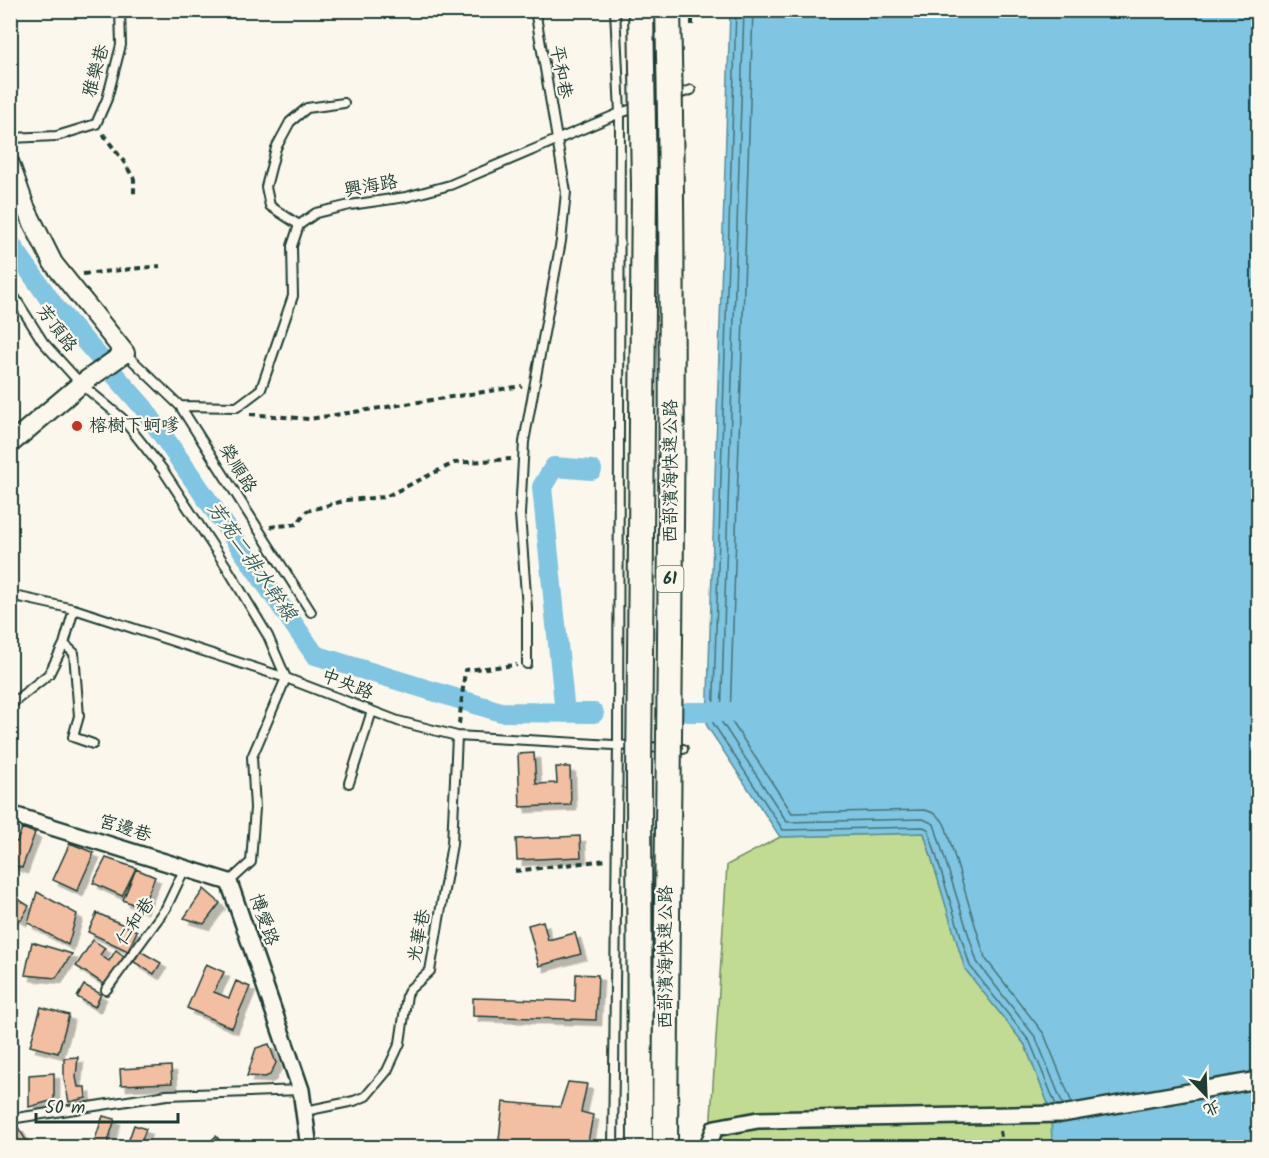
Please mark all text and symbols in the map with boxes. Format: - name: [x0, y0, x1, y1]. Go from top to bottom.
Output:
- street label: 雅樂巷: [76, 41, 118, 101]
- street label: 平和巷: [541, 43, 579, 101]
- street label: 興海路: [342, 168, 400, 206]
- street label: 芳頂路: [28, 299, 84, 359]
- street label: 西部濱海快速公路: [657, 399, 686, 543]
- place label: 榕樹下蚵嗲: [89, 412, 179, 441]
- marker: 榕樹下蚵嗲: [70, 419, 84, 433]
- street label: 榮順路: [210, 438, 264, 500]
- water label: 芳苑二排水幹線: [198, 495, 305, 629]
- road number: 61: [656, 566, 684, 592]
- street label: 中央路: [317, 662, 377, 708]
- street label: 宮邊巷: [95, 807, 155, 851]
- street label: 西部濱海快速公路: [652, 885, 681, 1029]
- street label: 博愛路: [240, 890, 286, 950]
- street label: 仁和巷: [109, 892, 163, 952]
- street label: 光華巷: [401, 907, 439, 965]
- north arrow: [1176, 1065, 1236, 1125]
- scale bar: [36, 1086, 178, 1124]
- text: 北: [1199, 1093, 1224, 1122]
- text: 50 m: [45, 1094, 85, 1123]

